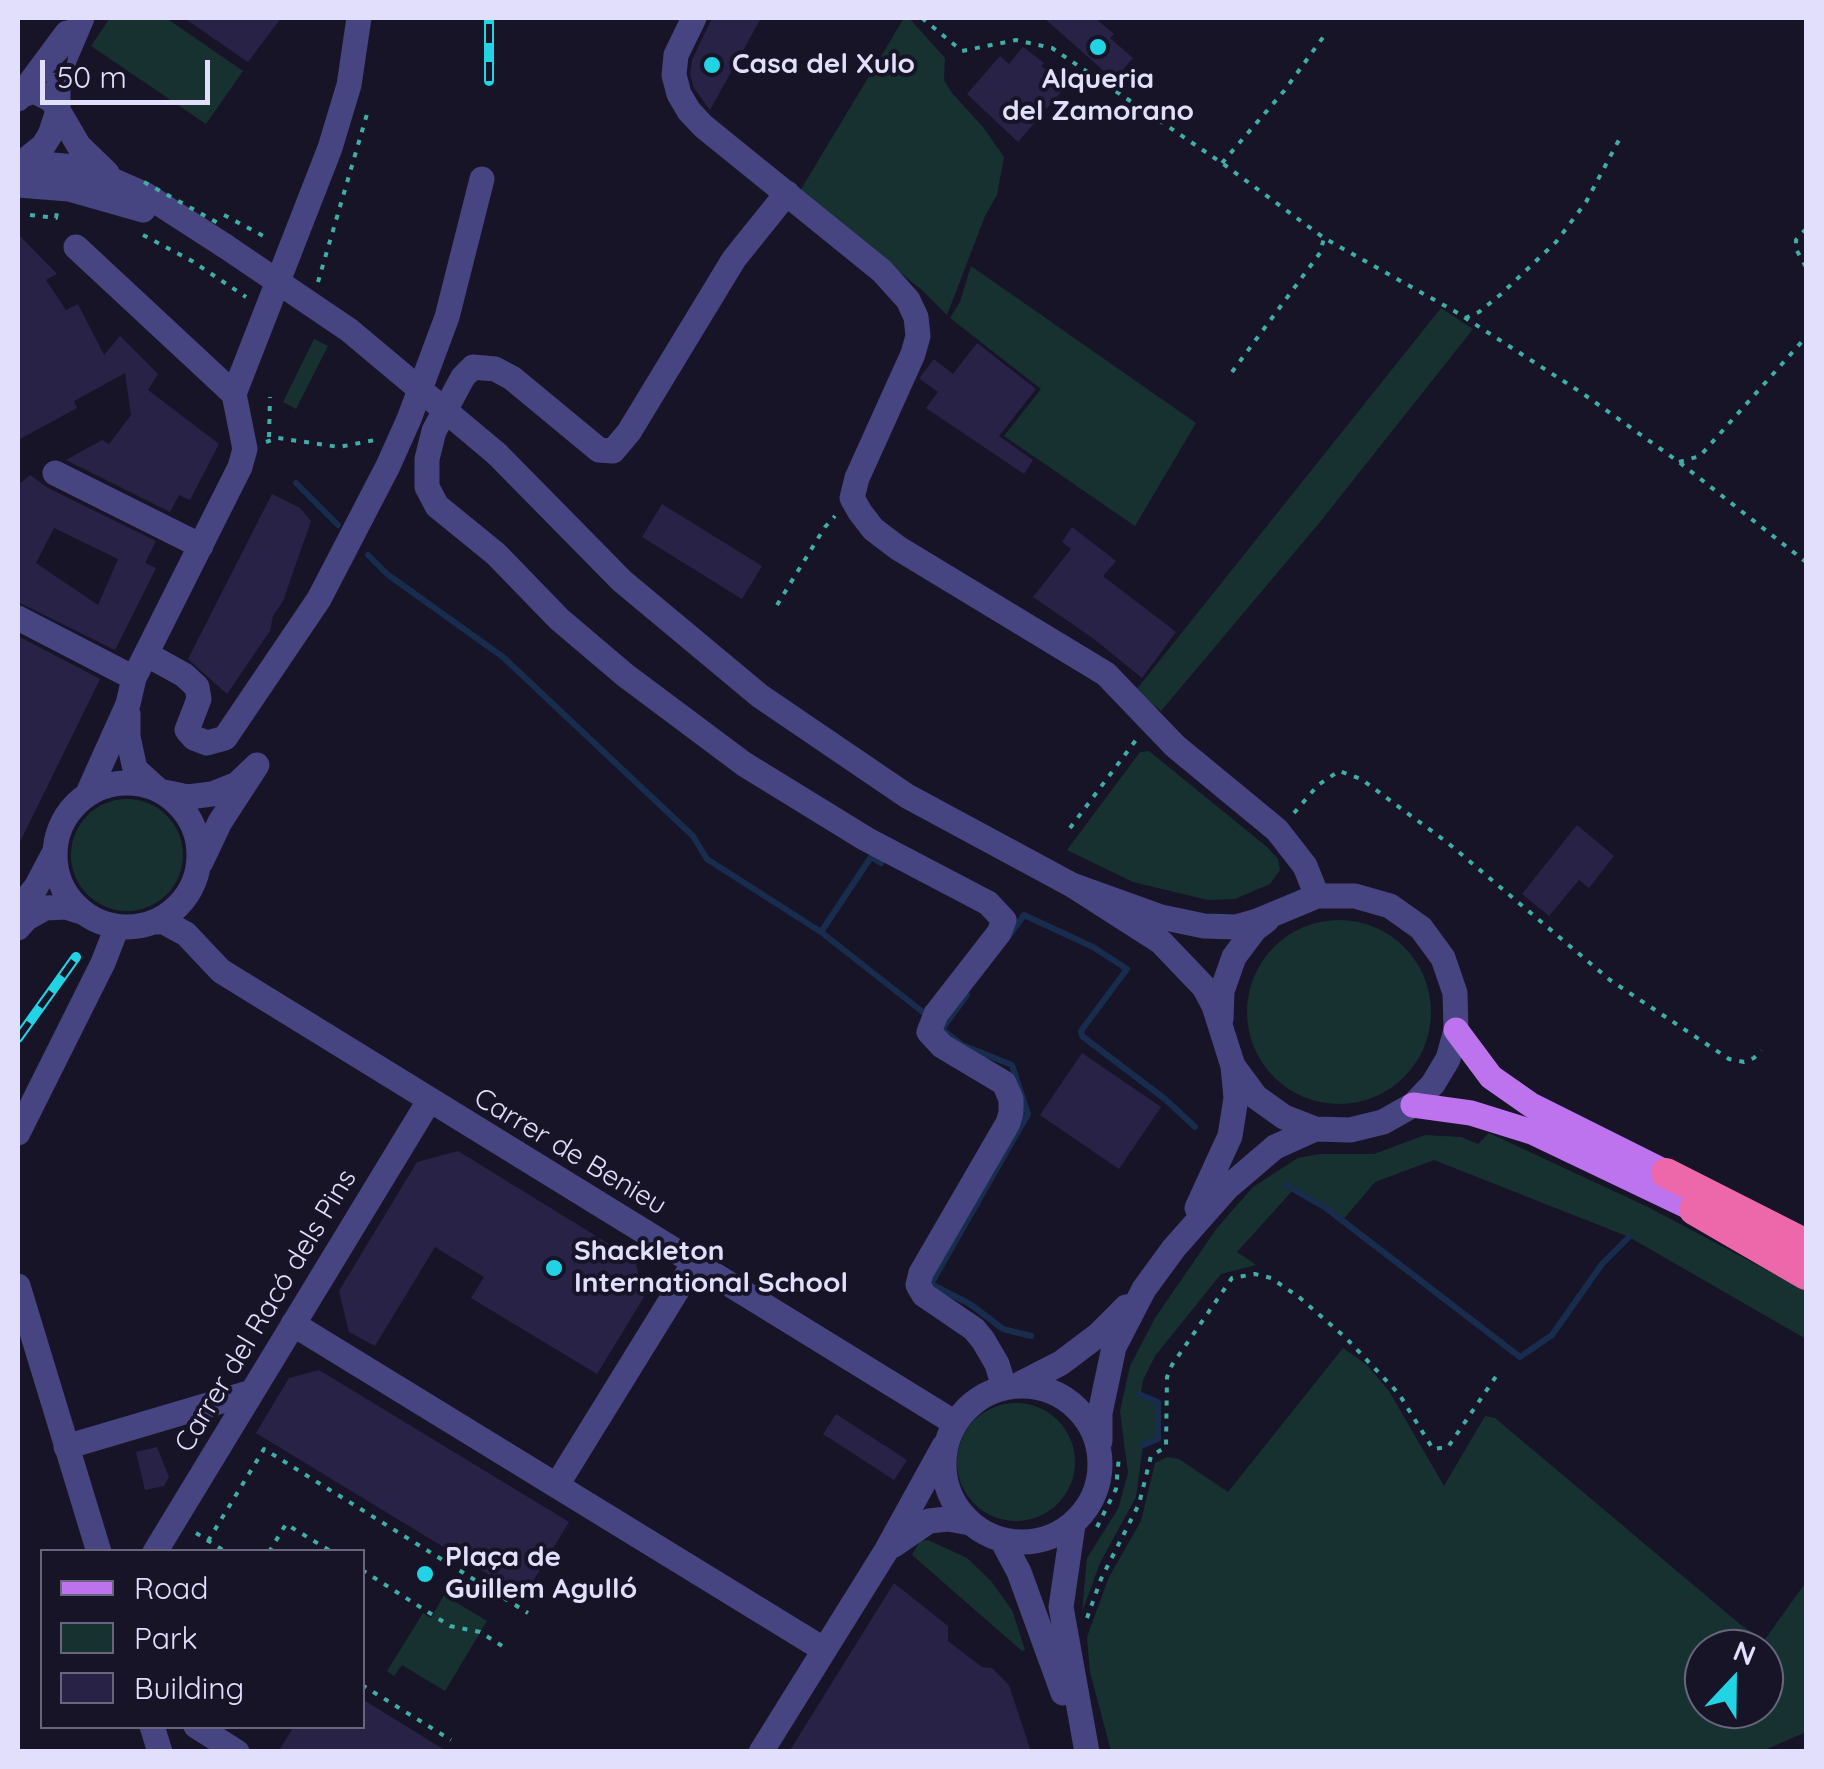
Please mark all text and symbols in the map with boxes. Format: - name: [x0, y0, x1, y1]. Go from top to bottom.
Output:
- marker: Alqueria del Zamorano: [1087, 36, 1109, 58]
- scale bar: [45, 40, 215, 102]
- place label: Casa del Xulo: [732, 48, 915, 82]
- marker: Casa del Xulo: [701, 54, 723, 76]
- text: 50 m: [57, 58, 127, 96]
- place label: Alqueria del Zamorano: [1002, 63, 1194, 129]
- street label: Carrer de Benieu: [468, 1081, 672, 1223]
- street label: Carrer del Racó dels Pins: [168, 1163, 364, 1459]
- place label: Shackleton International School: [574, 1235, 848, 1301]
- marker: Shackleton International School: [543, 1257, 565, 1279]
- place label: Plaça de Guillem Agulló: [445, 1541, 637, 1607]
- legend: [40, 1549, 365, 1729]
- marker: Plaça de Guillem Agulló: [414, 1563, 436, 1585]
- text: Road: [134, 1569, 208, 1607]
- text: Park: [134, 1619, 198, 1657]
- north arrow: [1684, 1629, 1784, 1729]
- text: N: [1729, 1632, 1761, 1673]
- text: Building: [134, 1669, 244, 1707]

